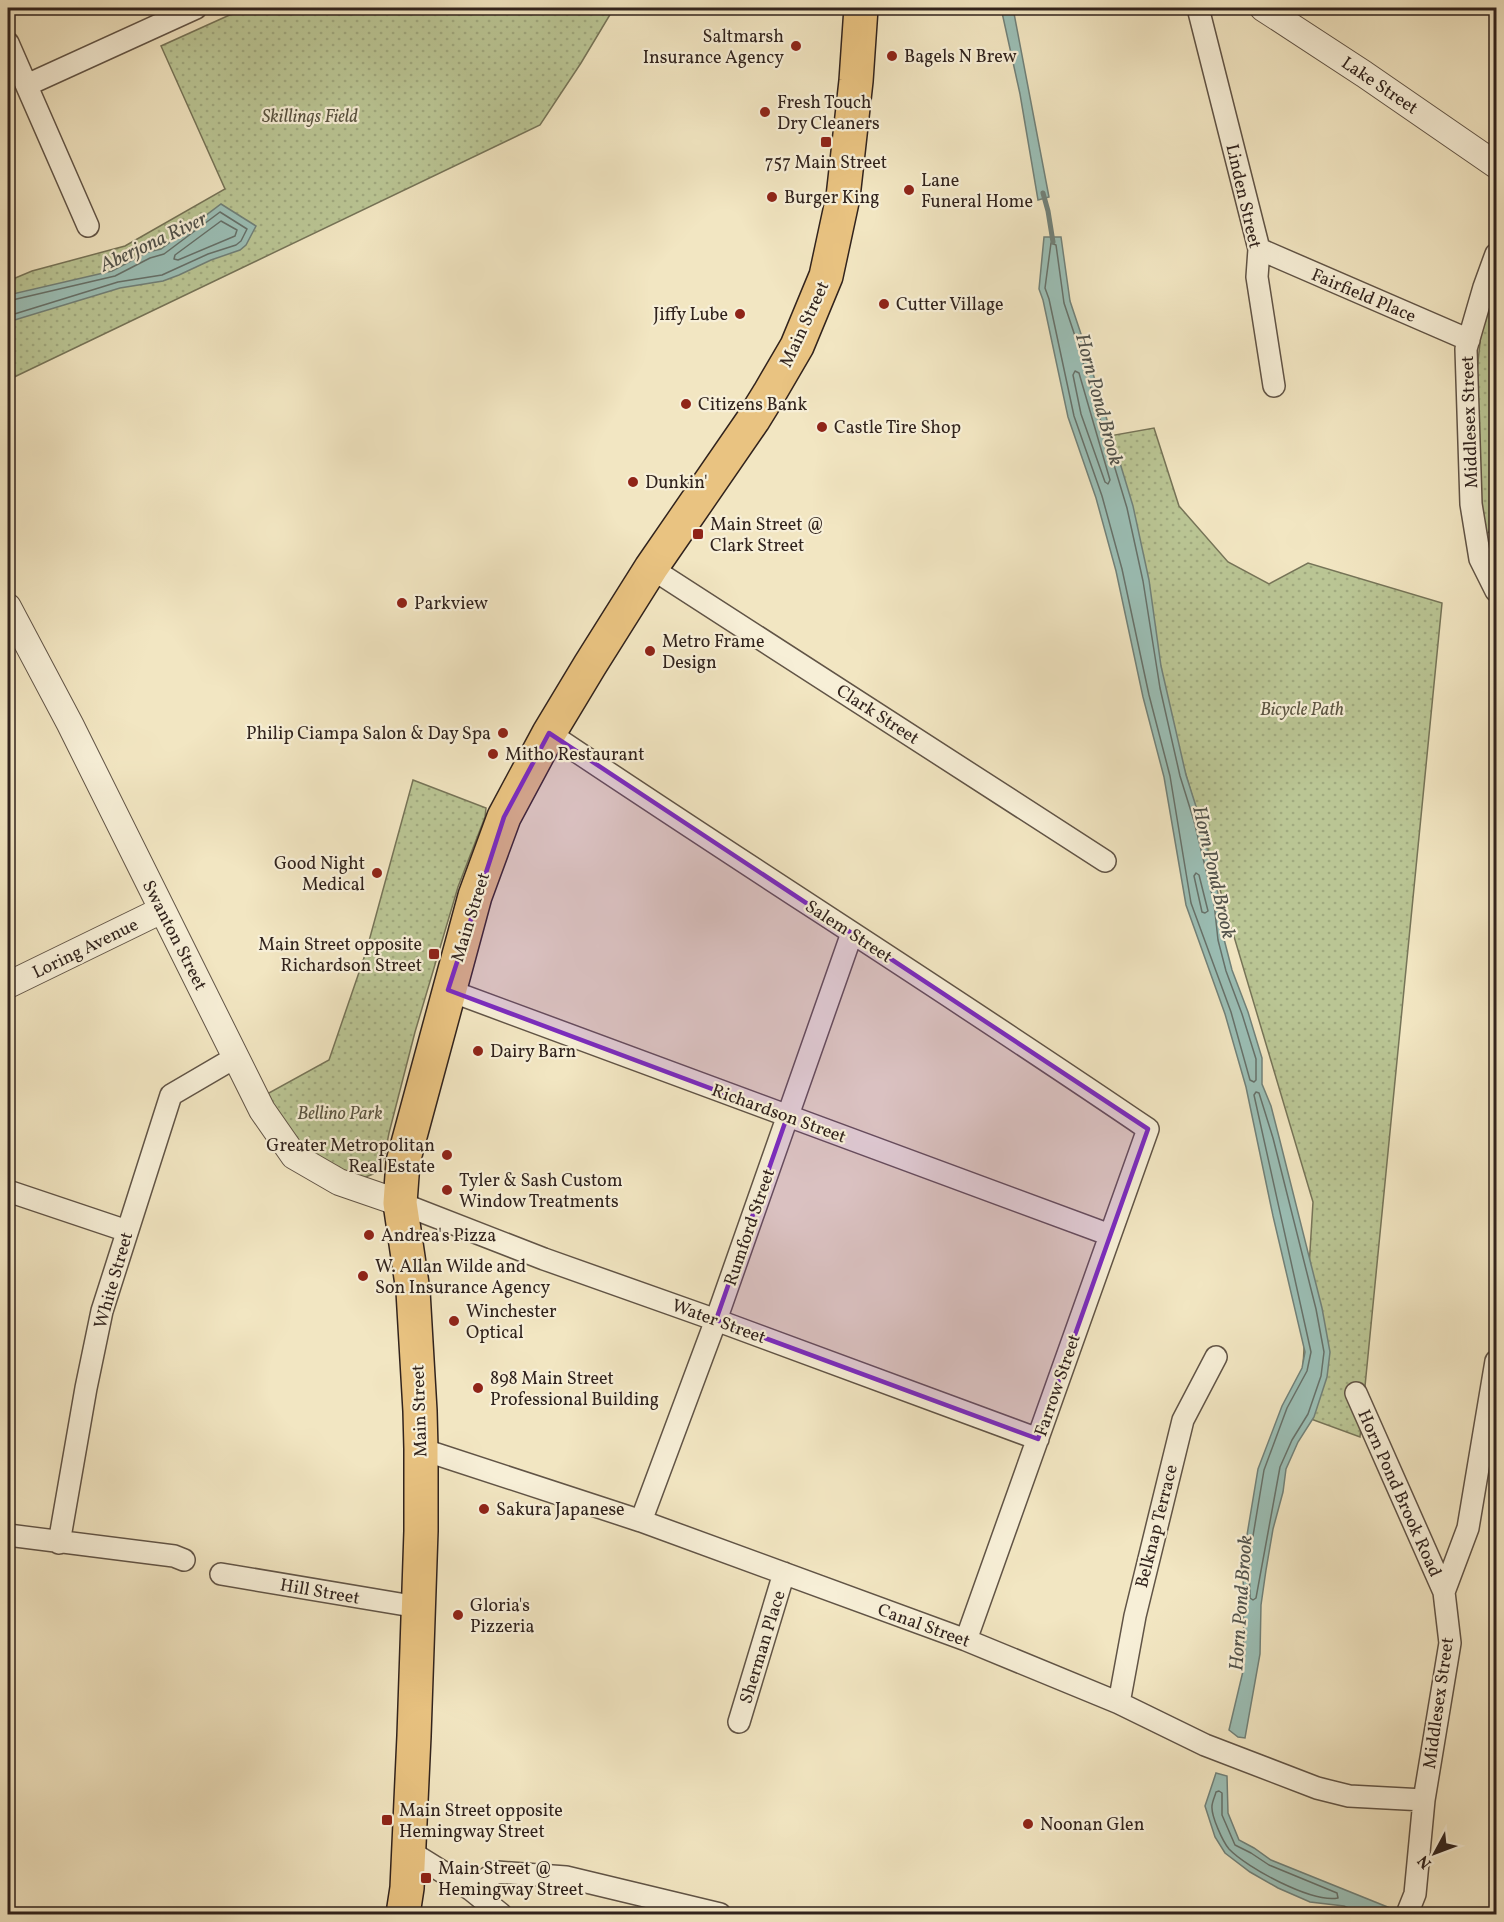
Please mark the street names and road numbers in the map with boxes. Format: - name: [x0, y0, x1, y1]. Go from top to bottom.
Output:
- street label: Lake Street: [1336, 51, 1423, 121]
- street label: Linden Street: [1218, 142, 1267, 251]
- street label: Fairfield Place: [1307, 263, 1420, 330]
- street label: Main Street: [774, 277, 836, 372]
- street label: Middlesex Street: [1456, 355, 1485, 489]
- street label: Clark Street: [831, 679, 924, 751]
- street label: Main Street: [446, 869, 497, 965]
- street label: Swanton Street: [135, 876, 212, 995]
- street label: Salem Street: [800, 895, 897, 970]
- street label: Loring Avenue: [28, 913, 143, 986]
- street label: Richardson Street: [708, 1078, 849, 1150]
- street label: Rumford Street: [719, 1165, 782, 1290]
- street label: White Street: [89, 1229, 140, 1332]
- street label: Water Street: [668, 1294, 769, 1351]
- street label: Farrow Street: [1029, 1331, 1088, 1440]
- street label: Main Street: [406, 1364, 435, 1458]
- street label: Horn Pond Brook Road: [1350, 1406, 1447, 1581]
- street label: Belknap Terrace: [1130, 1462, 1185, 1591]
- street label: Hill Street: [278, 1573, 362, 1612]
- street label: Sherman Place: [734, 1588, 793, 1707]
- street label: Canal Street: [874, 1598, 973, 1655]
- street label: Middlesex Street: [1418, 1636, 1461, 1771]

